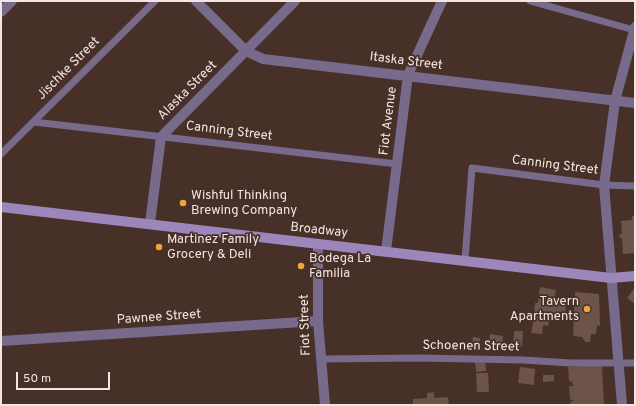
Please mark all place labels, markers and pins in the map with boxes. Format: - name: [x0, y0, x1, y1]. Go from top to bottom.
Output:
- place label: Wishful Thinking Brewing Company: [191, 188, 297, 219]
- marker: Wishful Thinking Brewing Company: [178, 198, 188, 208]
- place label: Martinez Family Grocery & Deli: [167, 232, 259, 263]
- marker: Martinez Family Grocery & Deli: [154, 242, 164, 252]
- place label: Bodega La Familia: [309, 251, 371, 282]
- marker: Bodega La Familia: [296, 261, 306, 271]
- place label: Tavern Apartments: [510, 294, 579, 325]
- marker: Tavern Apartments: [582, 304, 592, 314]

